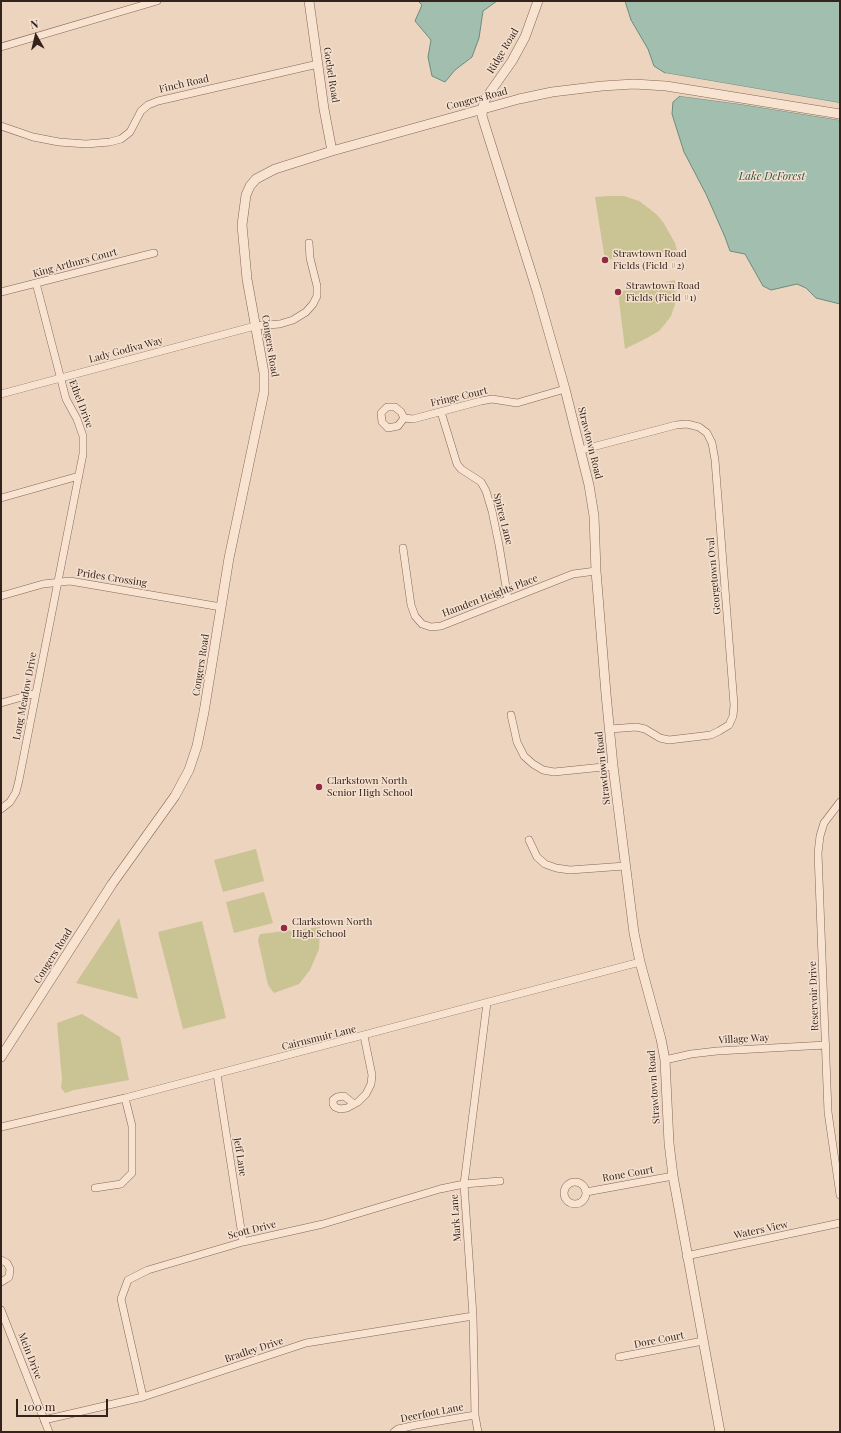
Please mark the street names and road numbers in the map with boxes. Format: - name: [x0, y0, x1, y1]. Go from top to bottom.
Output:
- street label: Ridge Road: [485, 26, 521, 76]
- street label: Goebel Road: [321, 46, 341, 104]
- street label: Finch Road: [158, 72, 210, 96]
- street label: Congers Road: [445, 85, 509, 113]
- street label: King Arthurs Court: [32, 246, 118, 280]
- street label: Congers Road: [259, 314, 281, 378]
- street label: Lady Godiva Way: [88, 334, 164, 366]
- street label: Ethel Drive: [66, 378, 96, 430]
- street label: Fringe Court: [429, 385, 489, 409]
- street label: Strawtown Road: [575, 406, 605, 480]
- street label: Spirea Lane: [491, 492, 515, 546]
- street label: Georgetown Oval: [705, 537, 723, 615]
- street label: Prides Crossing: [76, 567, 148, 589]
- street label: Hamden Heights Place: [441, 572, 539, 620]
- street label: Congers Road: [190, 633, 212, 697]
- street label: Long Meadow Drive: [11, 651, 39, 741]
- street label: Strawtown Road: [593, 731, 613, 805]
- street label: Congers Road: [31, 926, 75, 986]
- street label: Reservoir Drive: [807, 961, 821, 1031]
- street label: Cairnsmuir Lane: [281, 1023, 357, 1053]
- street label: Village Way: [718, 1032, 770, 1046]
- street label: Strawtown Road: [645, 1050, 663, 1124]
- street label: Jeff Lane: [231, 1137, 249, 1177]
- street label: Rone Court: [602, 1164, 654, 1184]
- street label: Mark Lane: [448, 1194, 464, 1242]
- street label: Scott Drive: [227, 1218, 277, 1242]
- street label: Waters View: [733, 1218, 789, 1242]
- street label: Dore Court: [633, 1329, 685, 1351]
- street label: Mein Drive: [16, 1331, 44, 1381]
- street label: Bradley Drive: [223, 1335, 285, 1365]
- street label: Deerfoot Lane: [400, 1401, 464, 1425]

